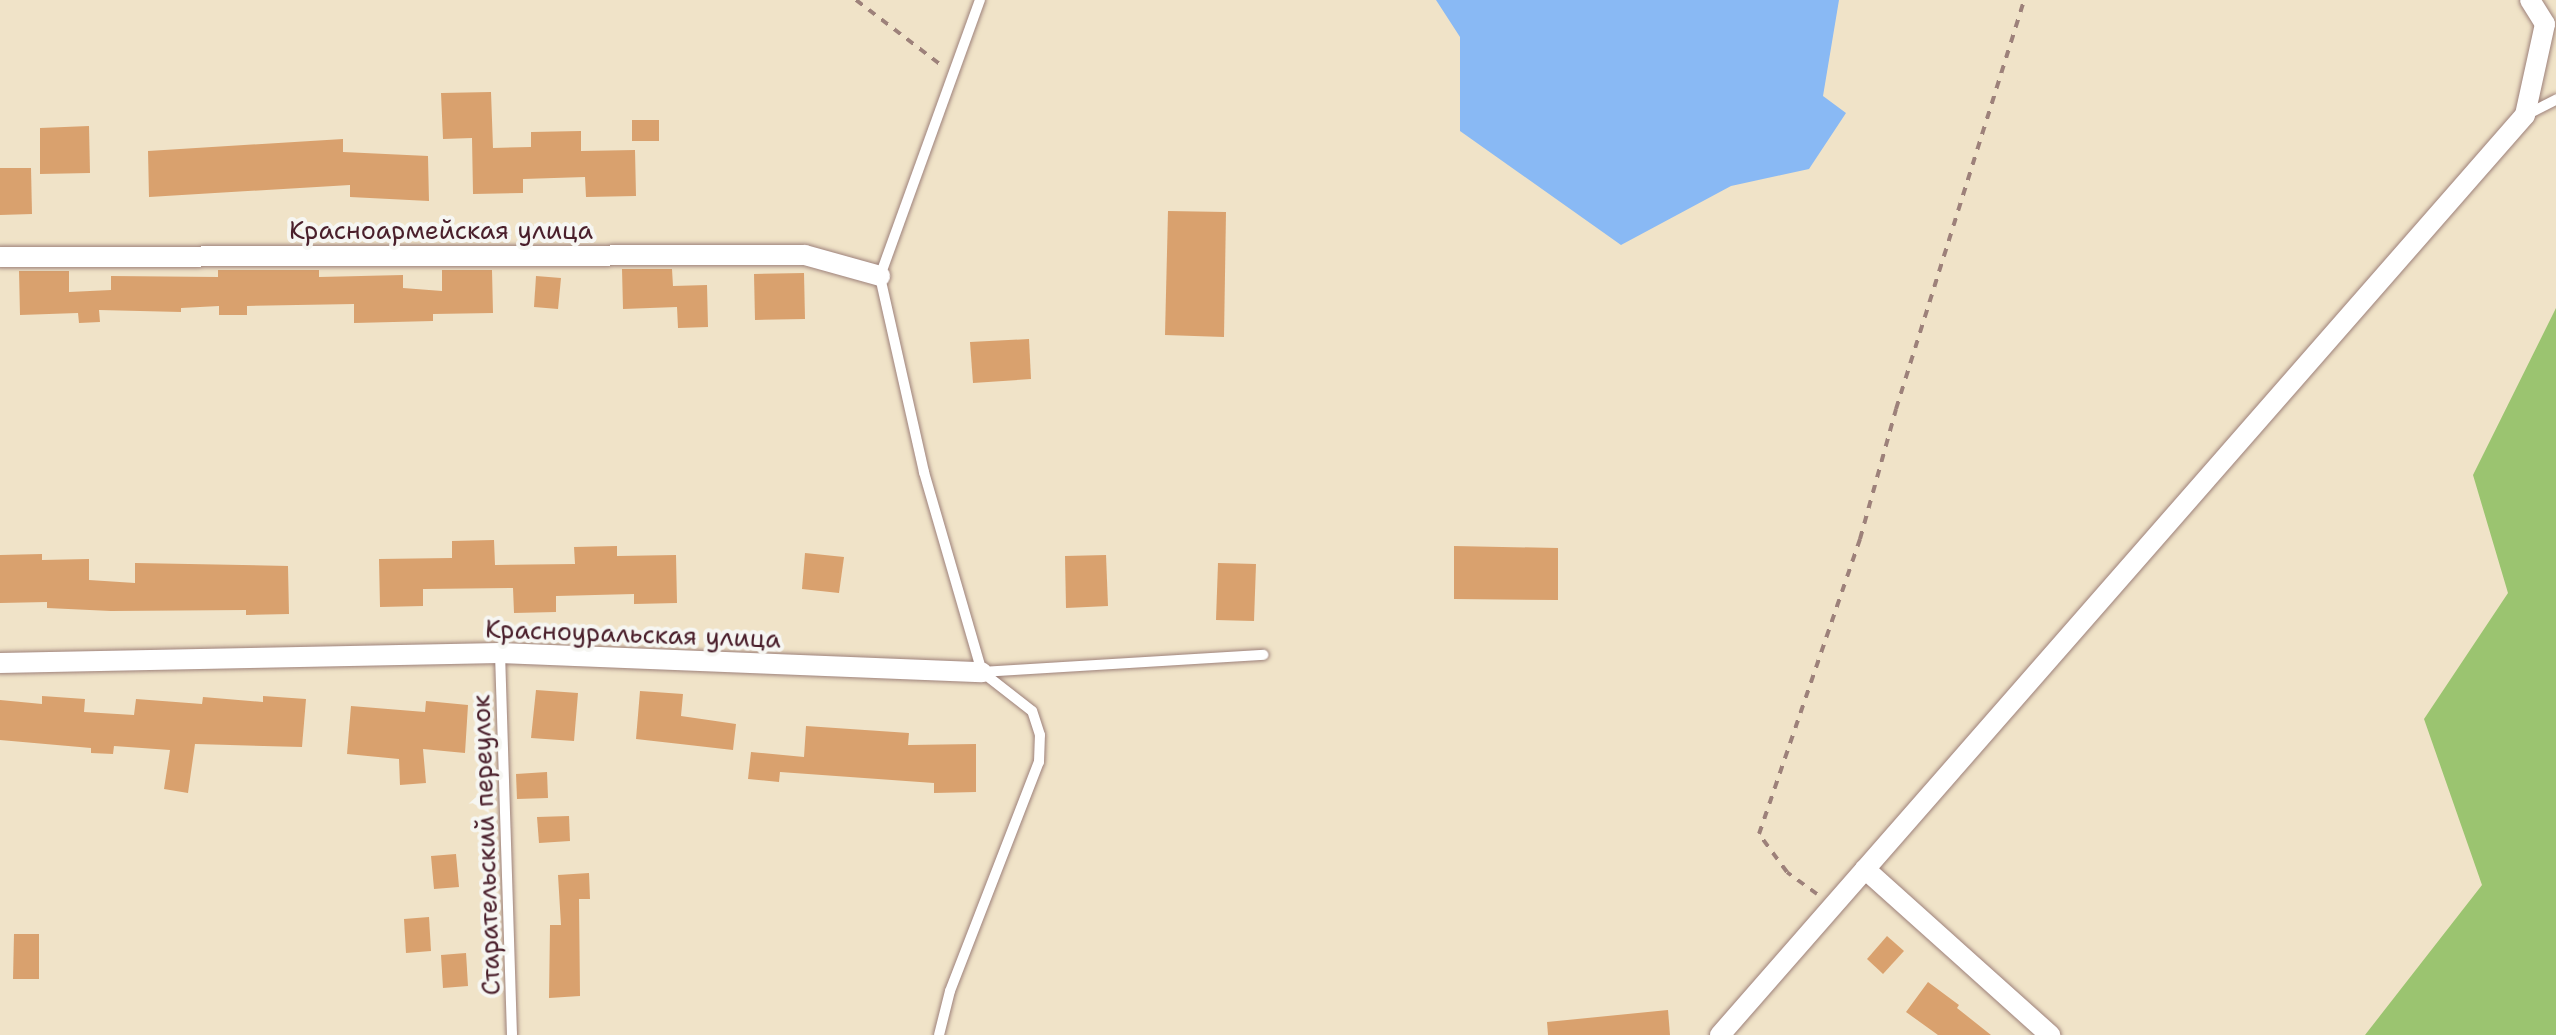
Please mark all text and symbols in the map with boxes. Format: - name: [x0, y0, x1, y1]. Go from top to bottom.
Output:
- street label: Красноармейская улица: [289, 215, 593, 245]
- street label: Красноуральская улица: [485, 614, 781, 654]
- street label: Старательский переулок: [466, 694, 506, 996]

